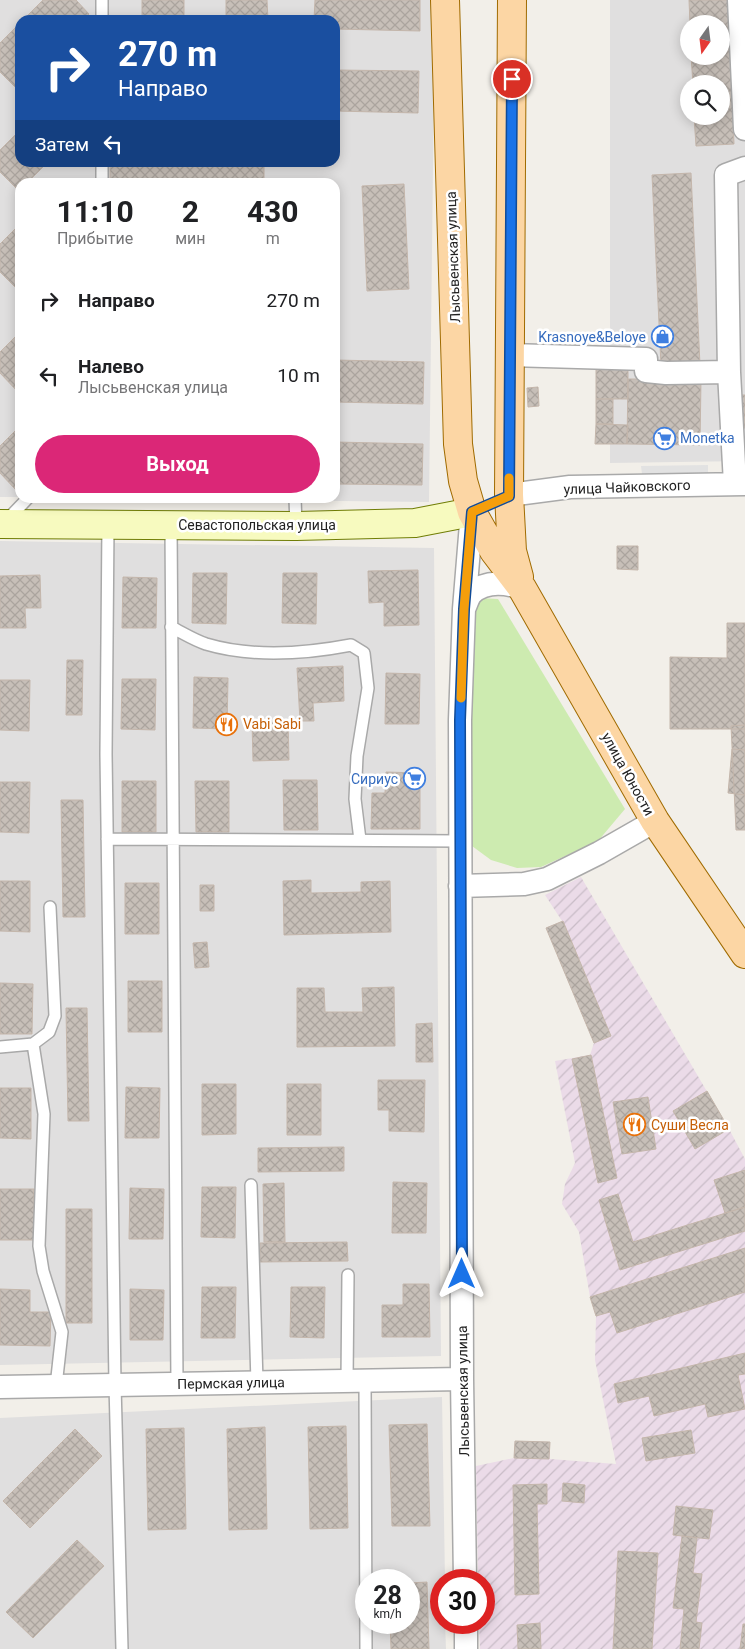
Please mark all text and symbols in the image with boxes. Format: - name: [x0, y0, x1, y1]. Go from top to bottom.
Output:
- north arrow: [680, 15, 730, 65]
- map controls: [680, 15, 730, 125]
- text: 270 m: [118, 34, 217, 75]
- icon: right: [35, 35, 100, 100]
- pin: [491, 58, 533, 100]
- icon: arrive: [498, 65, 526, 93]
- button: search: [680, 75, 730, 125]
- text: Направо: [118, 76, 208, 101]
- icon: left: [99, 130, 127, 158]
- text: Затем: [35, 133, 89, 156]
- street label: Лысьвенская улица: [443, 191, 463, 323]
- text: 11:10: [56, 194, 134, 229]
- text: 2: [182, 194, 199, 229]
- text: 430: [247, 194, 299, 229]
- text: Прибытие: [57, 229, 133, 248]
- text: мин: [175, 229, 205, 248]
- text: m: [266, 229, 280, 248]
- icon: right: [35, 287, 63, 315]
- text: Направо: [78, 289, 155, 312]
- text: 270 m: [267, 289, 320, 312]
- shop icon: Krasnoye&Beloye: [650, 325, 674, 349]
- place label: Krasnoye&Beloye: [538, 329, 646, 345]
- text: Налево: [78, 355, 144, 378]
- icon: left: [35, 362, 63, 390]
- text: 10 m: [277, 364, 320, 387]
- text: Лысьвенская улица: [78, 378, 228, 397]
- supermarket icon: Monetka: [652, 426, 676, 450]
- place label: Monetka: [680, 430, 735, 446]
- button: Выход: [35, 435, 320, 493]
- street label: улица Чайковского: [563, 477, 691, 497]
- street label: Севастопольская улица: [178, 517, 336, 533]
- restaurant icon: Vabi Sabi: [215, 712, 239, 736]
- place label: Vabi Sabi: [243, 716, 301, 732]
- street label: улица Юности: [599, 730, 657, 818]
- supermarket icon: Сириус: [402, 767, 426, 791]
- place label: Сириус: [351, 771, 398, 787]
- restaurant icon: Суши Весла: [623, 1113, 647, 1137]
- place label: Суши Весла: [651, 1117, 729, 1133]
- position arrow: [435, 1247, 487, 1299]
- street label: Лысьвенская улица: [454, 1325, 472, 1457]
- street label: Пермская улица: [177, 1374, 285, 1392]
- speed limit sign: 30: [430, 1569, 495, 1634]
- text: 28: [373, 1581, 402, 1610]
- text: km/h: [373, 1607, 402, 1621]

